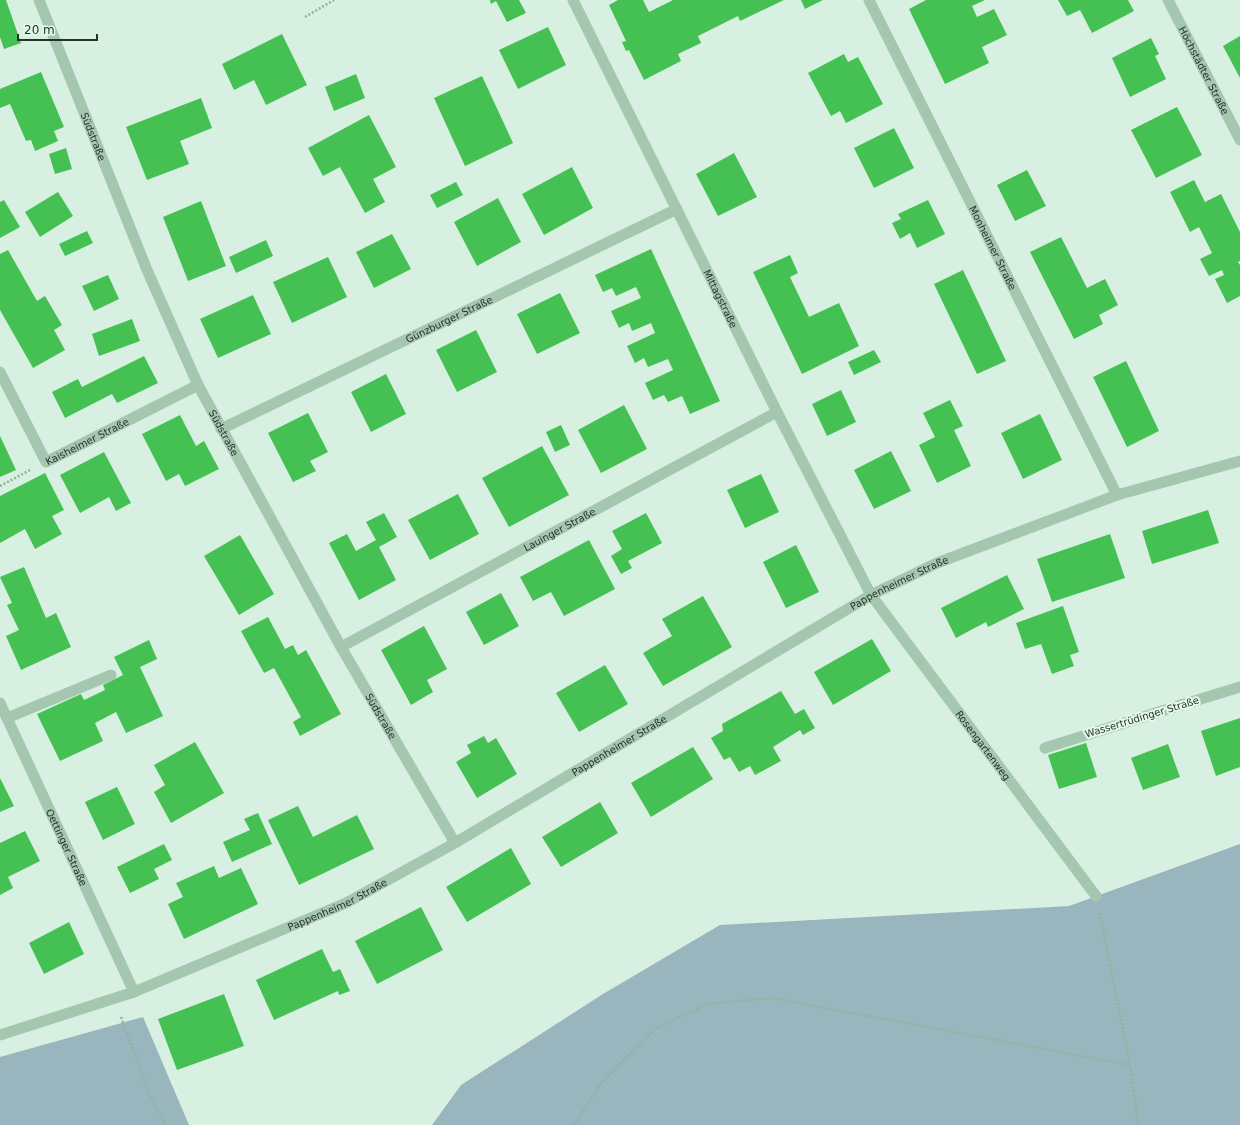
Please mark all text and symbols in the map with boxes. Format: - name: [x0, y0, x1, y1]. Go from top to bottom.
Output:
- scale bar: [18, 16, 97, 42]
- text: 20 m: [24, 23, 55, 37]
- street label: Höchstädter Straße: [1177, 24, 1231, 116]
- street label: Südstraße: [79, 111, 108, 162]
- street label: Monheimer Straße: [967, 204, 1019, 292]
- street label: Mittagstraße: [702, 267, 740, 329]
- street label: Günzburger Straße: [404, 293, 494, 345]
- street label: Südstraße: [207, 408, 241, 458]
- street label: Kaisheimer Straße: [43, 416, 131, 467]
- street label: Lauinger Straße: [521, 506, 597, 553]
- street label: Pappenheimer Straße: [848, 554, 950, 612]
- street label: Südstraße: [364, 691, 399, 741]
- street label: Wassertrüdinger Straße: [1084, 694, 1200, 740]
- street label: Rosengartenweg: [954, 708, 1013, 782]
- street label: Pappenheimer Straße: [570, 713, 668, 778]
- street label: Oettinger Straße: [44, 807, 90, 888]
- street label: Pappenheimer Straße: [286, 876, 389, 932]

